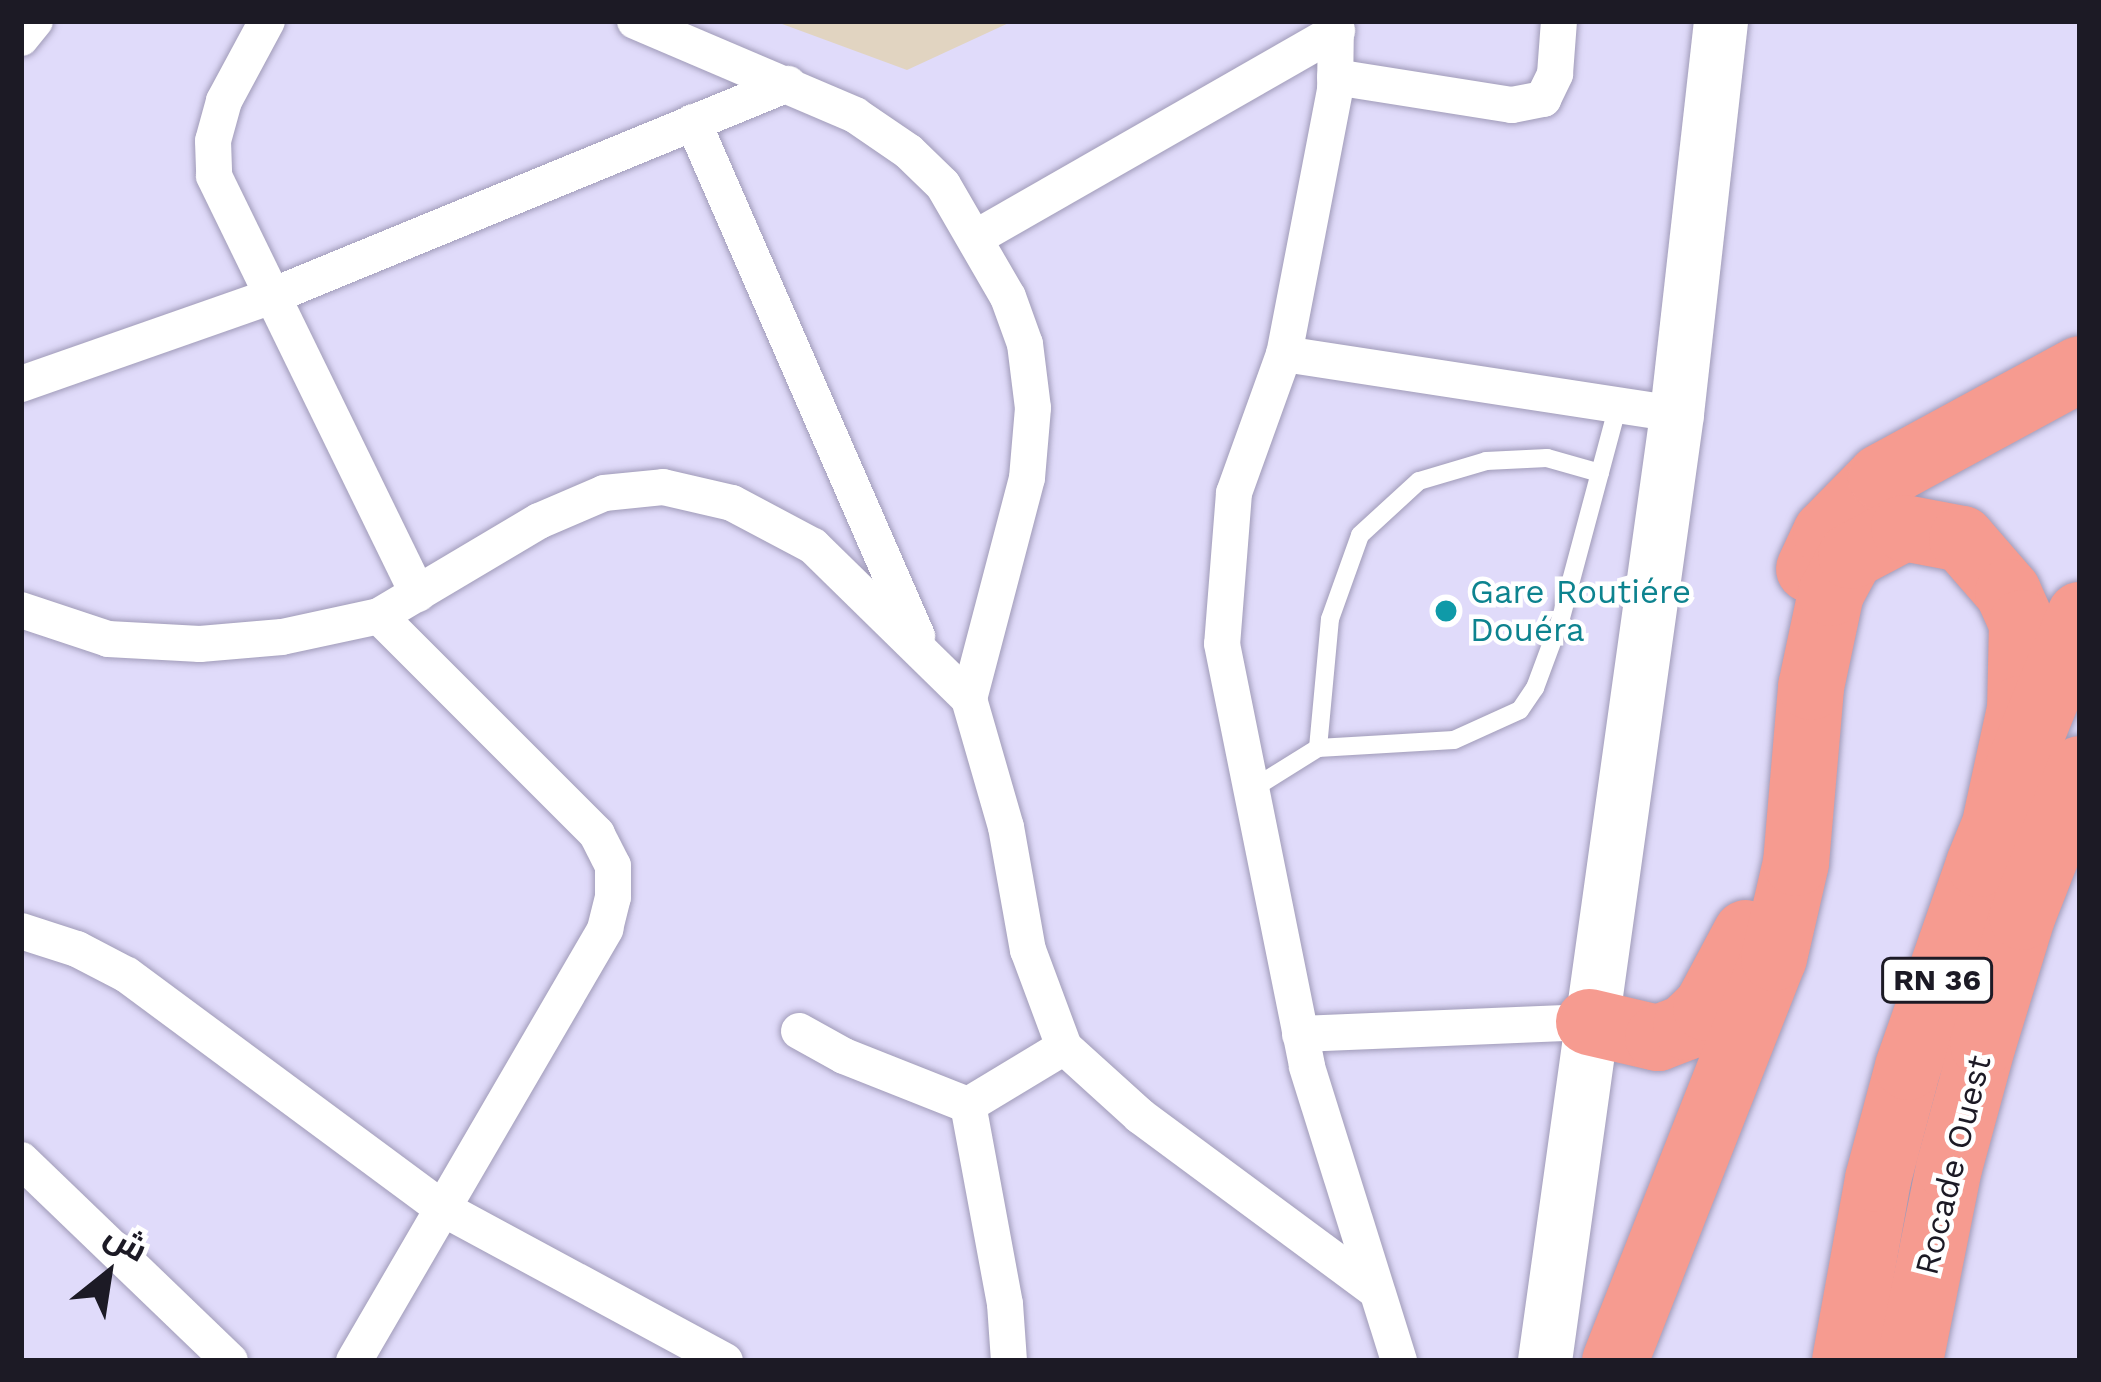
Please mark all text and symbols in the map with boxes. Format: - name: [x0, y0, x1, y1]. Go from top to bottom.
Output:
- place label: Gare Routiére Douéra: [1470, 572, 1691, 650]
- marker: Gare Routiére Douéra: [1433, 598, 1459, 624]
- road number: RN 36: [1880, 956, 1994, 1004]
- street label: Rocade Ouest: [1907, 1051, 1999, 1279]
- north arrow: [48, 1214, 168, 1334]
- text: ش: [98, 1215, 154, 1270]

